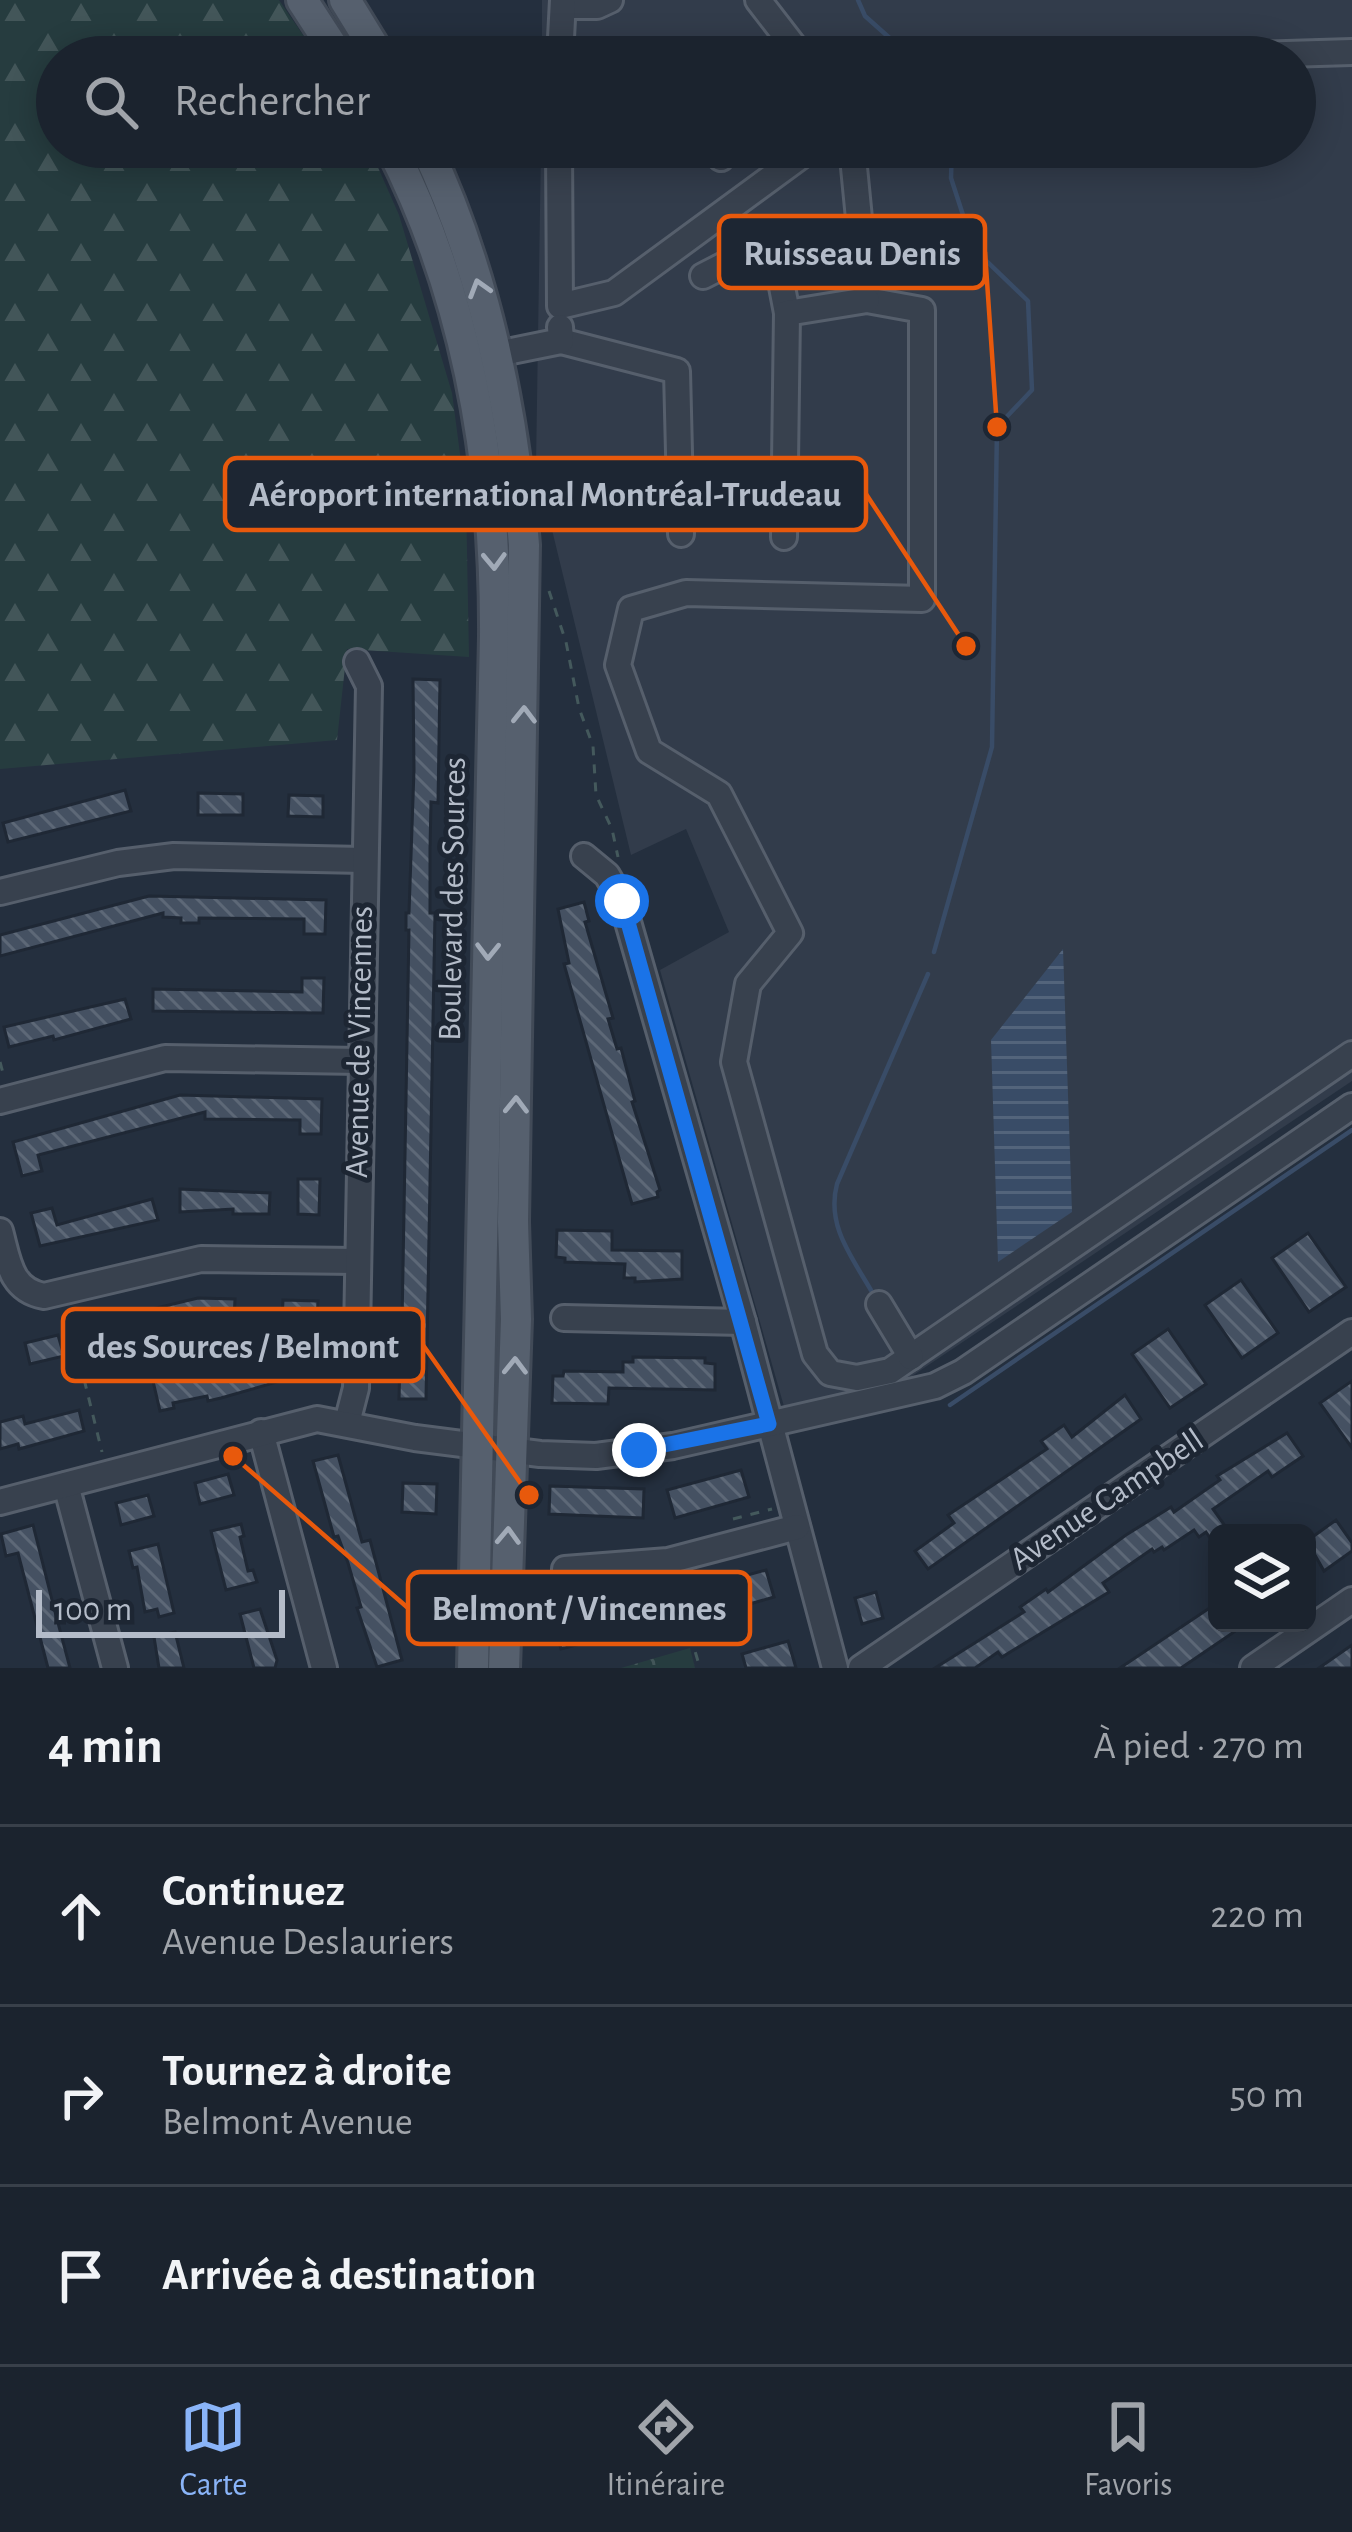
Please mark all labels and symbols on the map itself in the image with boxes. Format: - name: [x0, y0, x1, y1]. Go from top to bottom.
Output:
- callout: Ruisseau Denis: [719, 216, 985, 288]
- text: Ruisseau Denis: [743, 236, 961, 272]
- one-way arrow: [468, 278, 493, 299]
- callout: Aéroport international Montréal-Trudeau: [225, 458, 866, 530]
- text: Aéroport international Montréal-Trudeau: [249, 477, 841, 513]
- one-way arrow: [481, 552, 507, 571]
- one-way arrow: [511, 705, 537, 723]
- street label: Boulevard des Sources: [434, 757, 472, 1041]
- route start: [595, 874, 649, 928]
- street label: Avenue de Vincennes: [341, 906, 379, 1178]
- one-way arrow: [476, 942, 502, 961]
- one-way arrow: [502, 1095, 528, 1114]
- callout: des Sources / Belmont: [63, 1309, 423, 1381]
- text: des Sources / Belmont: [87, 1329, 399, 1365]
- one-way arrow: [502, 1356, 528, 1375]
- route end: [612, 1423, 666, 1477]
- street label: Avenue Campbell: [1004, 1423, 1210, 1577]
- one-way arrow: [495, 1526, 521, 1545]
- callout: Belmont / Vincennes: [408, 1572, 750, 1644]
- scale bar: [36, 1584, 285, 1637]
- text: Belmont / Vincennes: [432, 1591, 726, 1627]

